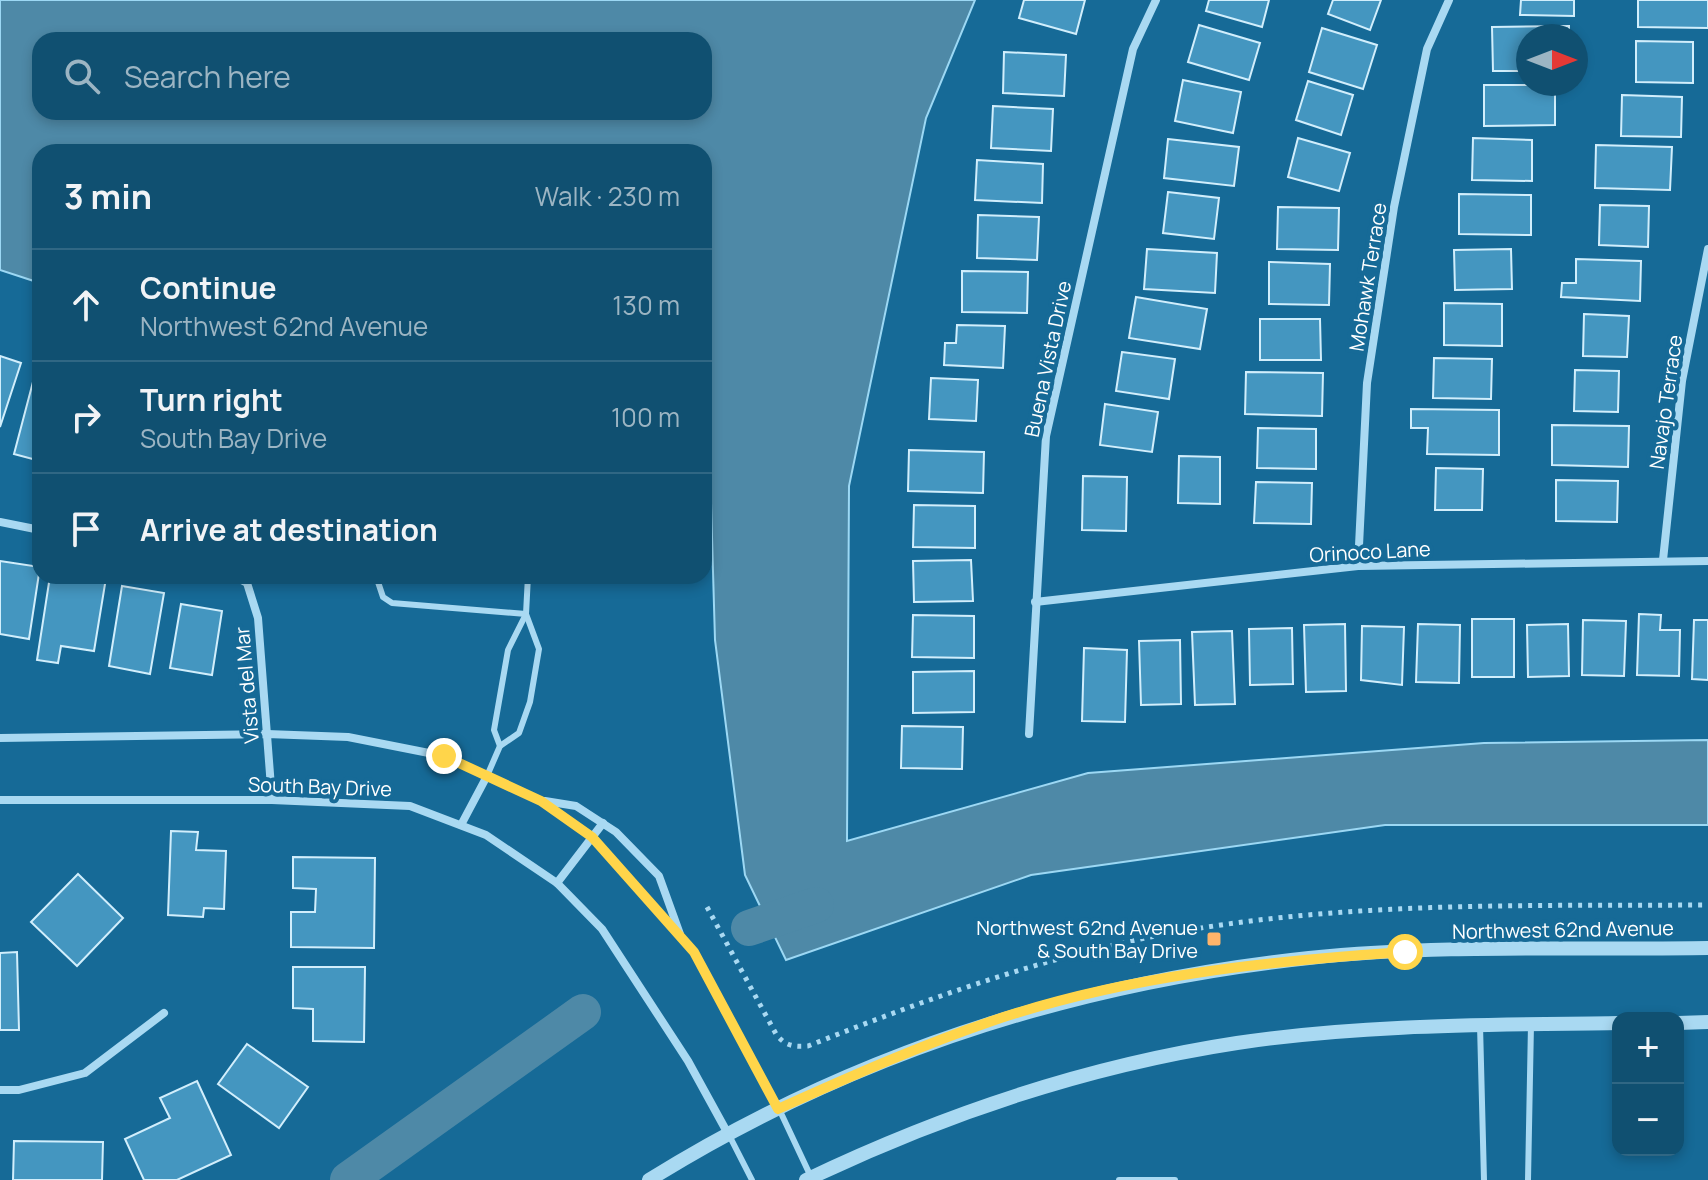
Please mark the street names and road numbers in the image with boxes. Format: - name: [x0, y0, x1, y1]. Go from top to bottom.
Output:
- street label: Mohawk Terrace: [1342, 201, 1393, 353]
- street label: Buena Vista Drive: [1018, 278, 1077, 440]
- street label: Navajo Terrace: [1643, 333, 1688, 471]
- street label: Orinoco Lane: [1309, 535, 1431, 568]
- street label: Vista del Mar: [228, 625, 265, 745]
- street label: South Bay Drive: [248, 770, 392, 803]
- street label: Northwest 62nd Avenue: [1452, 914, 1674, 945]

